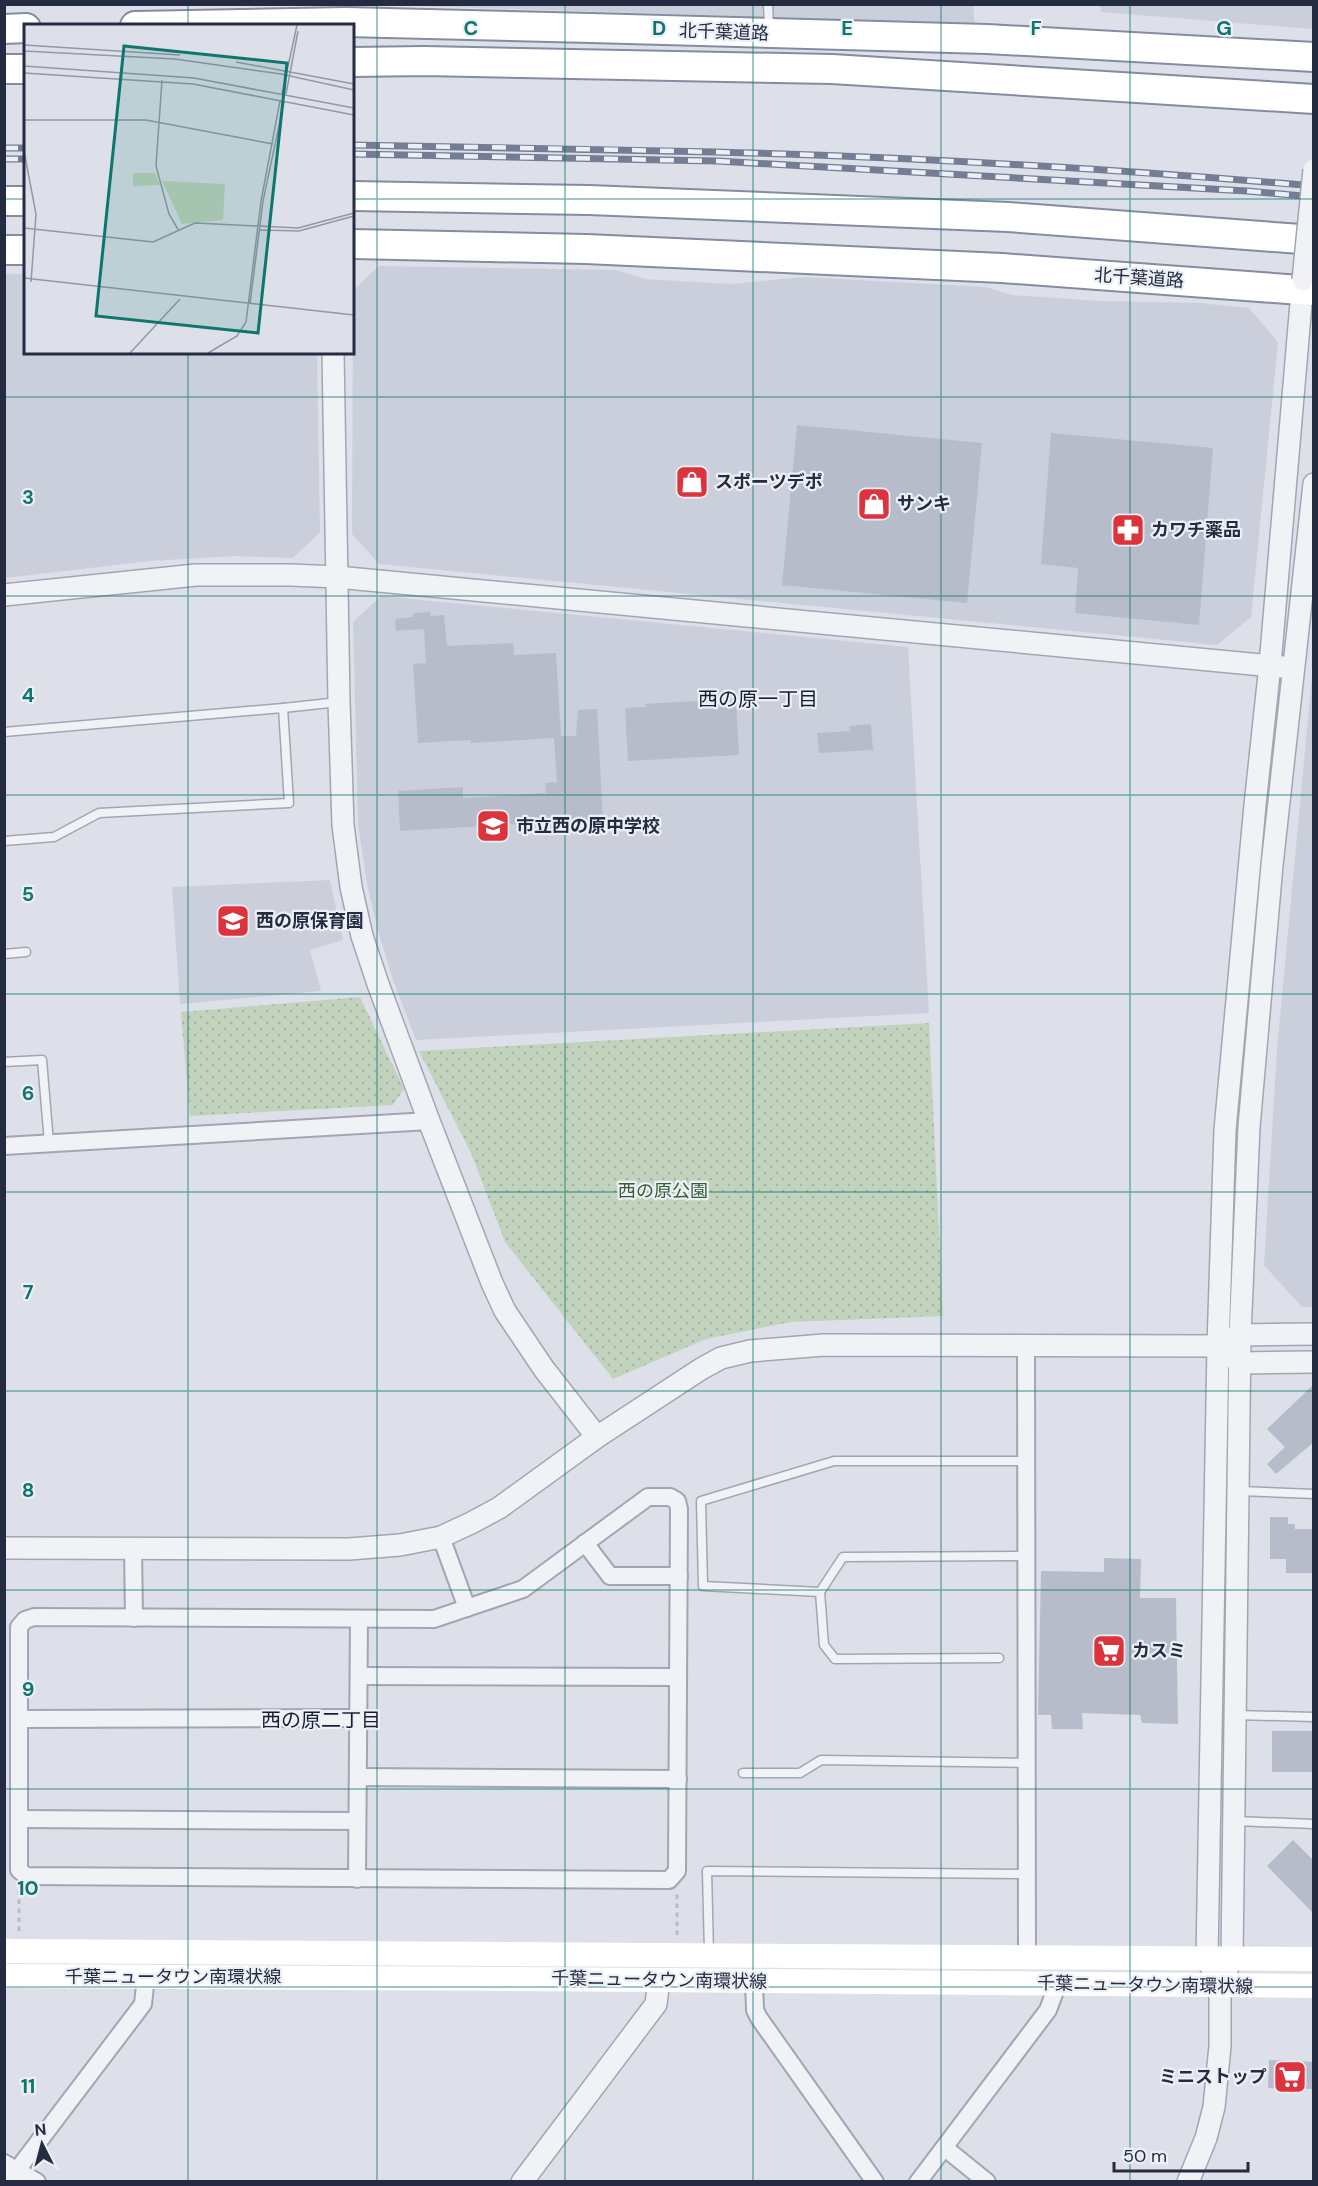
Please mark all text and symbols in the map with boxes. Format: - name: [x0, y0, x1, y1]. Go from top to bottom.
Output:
- text: C: [464, 15, 478, 41]
- text: D: [652, 15, 666, 41]
- text: E: [841, 15, 853, 41]
- text: F: [1030, 15, 1042, 41]
- text: G: [1216, 15, 1232, 41]
- street label: 北千葉道路: [679, 18, 769, 46]
- inset map: [24, 24, 354, 354]
- street label: 北千葉道路: [1093, 263, 1185, 293]
- shop icon: スポーツデポ: [674, 464, 710, 500]
- place label: スポーツデポ: [715, 470, 823, 494]
- text: 3: [22, 484, 34, 510]
- shop icon: サンキ: [856, 486, 892, 522]
- place label: サンキ: [897, 492, 951, 516]
- pharmacy icon: カワチ薬品: [1110, 512, 1146, 548]
- place label: カワチ薬品: [1151, 518, 1241, 542]
- text: 4: [22, 682, 35, 708]
- district label: 西の原一丁目: [698, 686, 818, 712]
- school or university icon: 市立西の原中学校: [475, 808, 511, 844]
- place label: 市立西の原中学校: [516, 814, 660, 838]
- text: 5: [22, 881, 34, 907]
- school or university icon: 西の原保育園: [215, 903, 251, 939]
- place label: 西の原保育園: [256, 909, 364, 933]
- text: 6: [22, 1080, 34, 1106]
- park label: 西の原公園: [618, 1179, 708, 1203]
- text: 7: [23, 1279, 34, 1305]
- text: 8: [22, 1477, 34, 1503]
- supermarket icon: カスミ: [1091, 1633, 1127, 1669]
- place label: カスミ: [1132, 1639, 1186, 1663]
- text: 9: [22, 1676, 34, 1702]
- district label: 西の原二丁目: [261, 1707, 381, 1733]
- text: 10: [17, 1875, 39, 1901]
- street label: 千葉ニュータウン南環状線: [65, 1965, 281, 1989]
- street label: 千葉ニュータウン南環状線: [551, 1966, 767, 1994]
- street label: 千葉ニュータウン南環状線: [1037, 1971, 1253, 1999]
- supermarket icon: ミニストップ: [1272, 2059, 1308, 2095]
- place label: ミニストップ: [1159, 2065, 1267, 2089]
- text: 11: [21, 2073, 35, 2099]
- north arrow: [12, 2114, 72, 2174]
- text: N: [34, 2119, 47, 2141]
- scale bar: [1114, 2135, 1248, 2173]
- text: 50 m: [1123, 2144, 1167, 2168]

